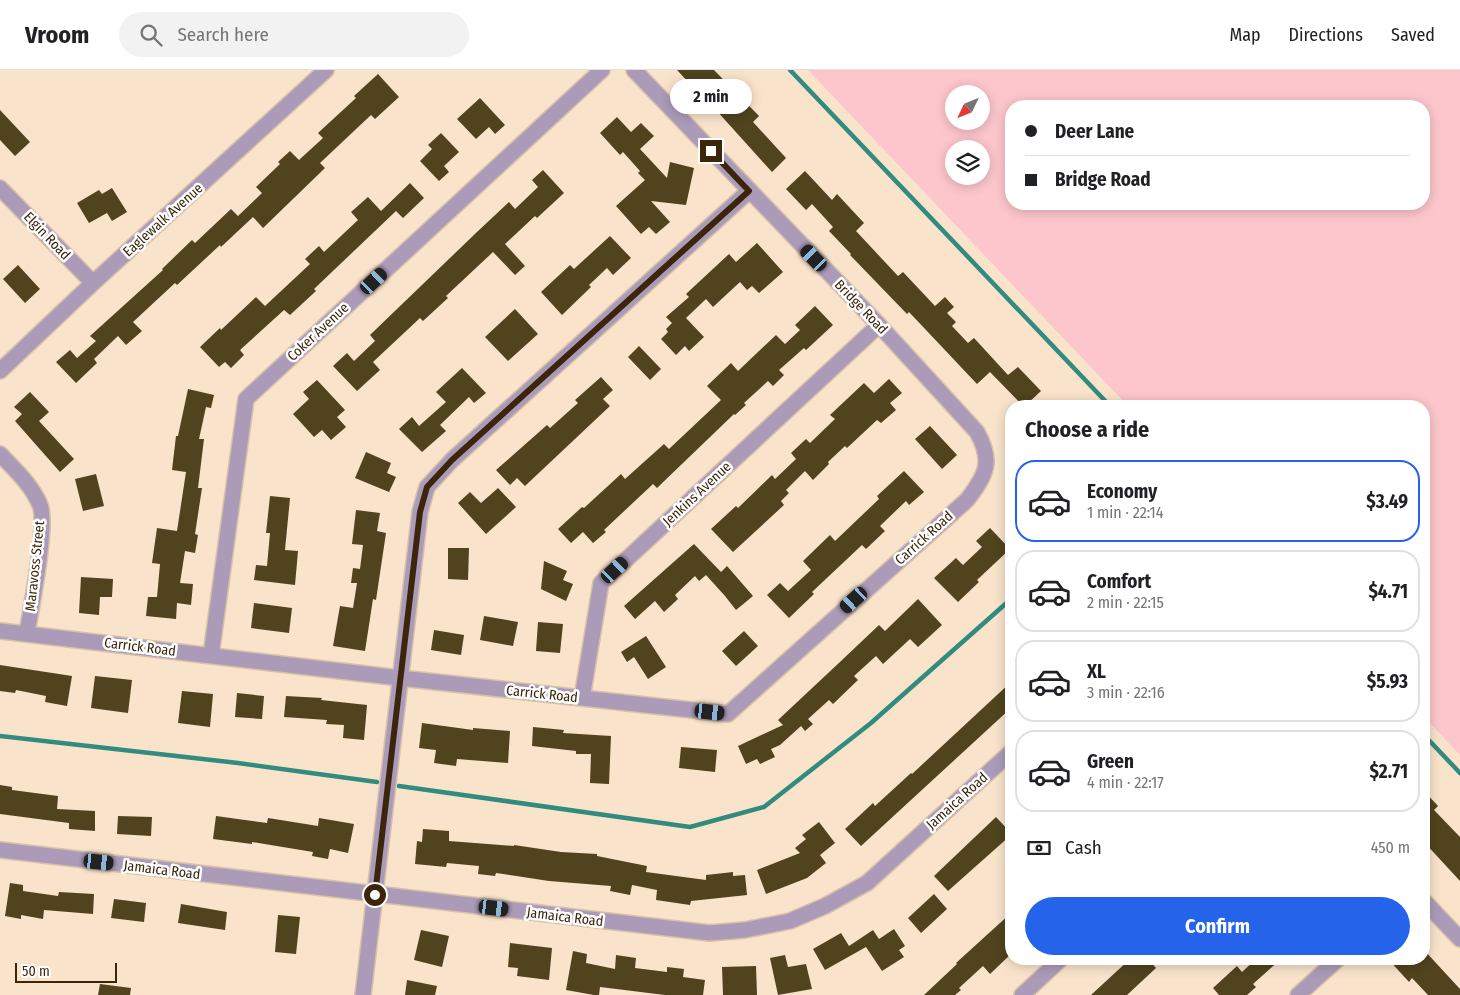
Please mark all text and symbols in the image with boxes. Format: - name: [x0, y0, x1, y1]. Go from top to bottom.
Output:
- search box: [119, 12, 469, 57]
- text: Vroom: [25, 21, 89, 49]
- icon: search: [137, 21, 165, 49]
- text: Search here: [177, 23, 269, 46]
- text: Map: [1229, 24, 1261, 46]
- text: Directions: [1289, 24, 1363, 46]
- text: Saved: [1391, 24, 1435, 46]
- callout: 2 min: [670, 78, 752, 114]
- north arrow: [945, 85, 990, 130]
- map controls: [945, 85, 990, 185]
- text: 2 min: [693, 87, 729, 106]
- text: Deer Lane: [1055, 120, 1134, 143]
- route end: [700, 140, 722, 162]
- button: layers: [945, 140, 990, 185]
- text: Bridge Road: [1055, 168, 1151, 191]
- street label: Eaglewalk Avenue: [120, 180, 206, 260]
- street label: Elgin Road: [20, 209, 74, 263]
- car: [798, 242, 829, 274]
- car: [357, 265, 390, 297]
- street label: Bridge Road: [831, 276, 891, 338]
- street label: Coker Avenue: [284, 299, 352, 365]
- text: Choose a ride: [1025, 416, 1149, 443]
- street label: Jenkins Avenue: [659, 458, 735, 530]
- icon: car: [1027, 479, 1072, 524]
- text: Economy: [1087, 480, 1157, 503]
- text: $3.49: [1366, 490, 1408, 513]
- text: 1 min · 22:14: [1087, 503, 1164, 522]
- street label: Carrick Road: [892, 508, 956, 568]
- street label: Maravoss Street: [22, 519, 48, 612]
- car: [598, 554, 631, 586]
- icon: car: [1027, 569, 1072, 614]
- text: Comfort: [1087, 570, 1151, 593]
- text: $4.71: [1368, 580, 1408, 603]
- car: [837, 584, 870, 616]
- text: 2 min · 22:15: [1087, 593, 1164, 612]
- street label: Carrick Road: [103, 634, 177, 660]
- icon: car: [1027, 659, 1072, 704]
- text: XL: [1087, 660, 1106, 683]
- text: $5.93: [1367, 670, 1408, 693]
- street label: Carrick Road: [505, 682, 579, 706]
- text: 3 min · 22:16: [1087, 683, 1165, 702]
- car: [694, 703, 725, 721]
- icon: car: [1027, 749, 1072, 794]
- text: Green: [1087, 750, 1134, 773]
- text: $2.71: [1370, 760, 1408, 783]
- street label: Jamaica Road: [923, 769, 991, 833]
- text: 4 min · 22:17: [1087, 773, 1164, 792]
- icon: cash: [1025, 834, 1053, 862]
- text: Cash: [1065, 836, 1102, 859]
- text: 450 m: [1371, 838, 1410, 857]
- car: [83, 853, 114, 871]
- street label: Jamaica Road: [123, 857, 201, 883]
- route start: [364, 884, 386, 906]
- button: Confirm: [1025, 897, 1410, 955]
- car: [478, 899, 509, 917]
- street label: Jamaica Road: [526, 904, 604, 930]
- scale bar: [15, 960, 118, 983]
- text: 50 m: [22, 963, 50, 980]

